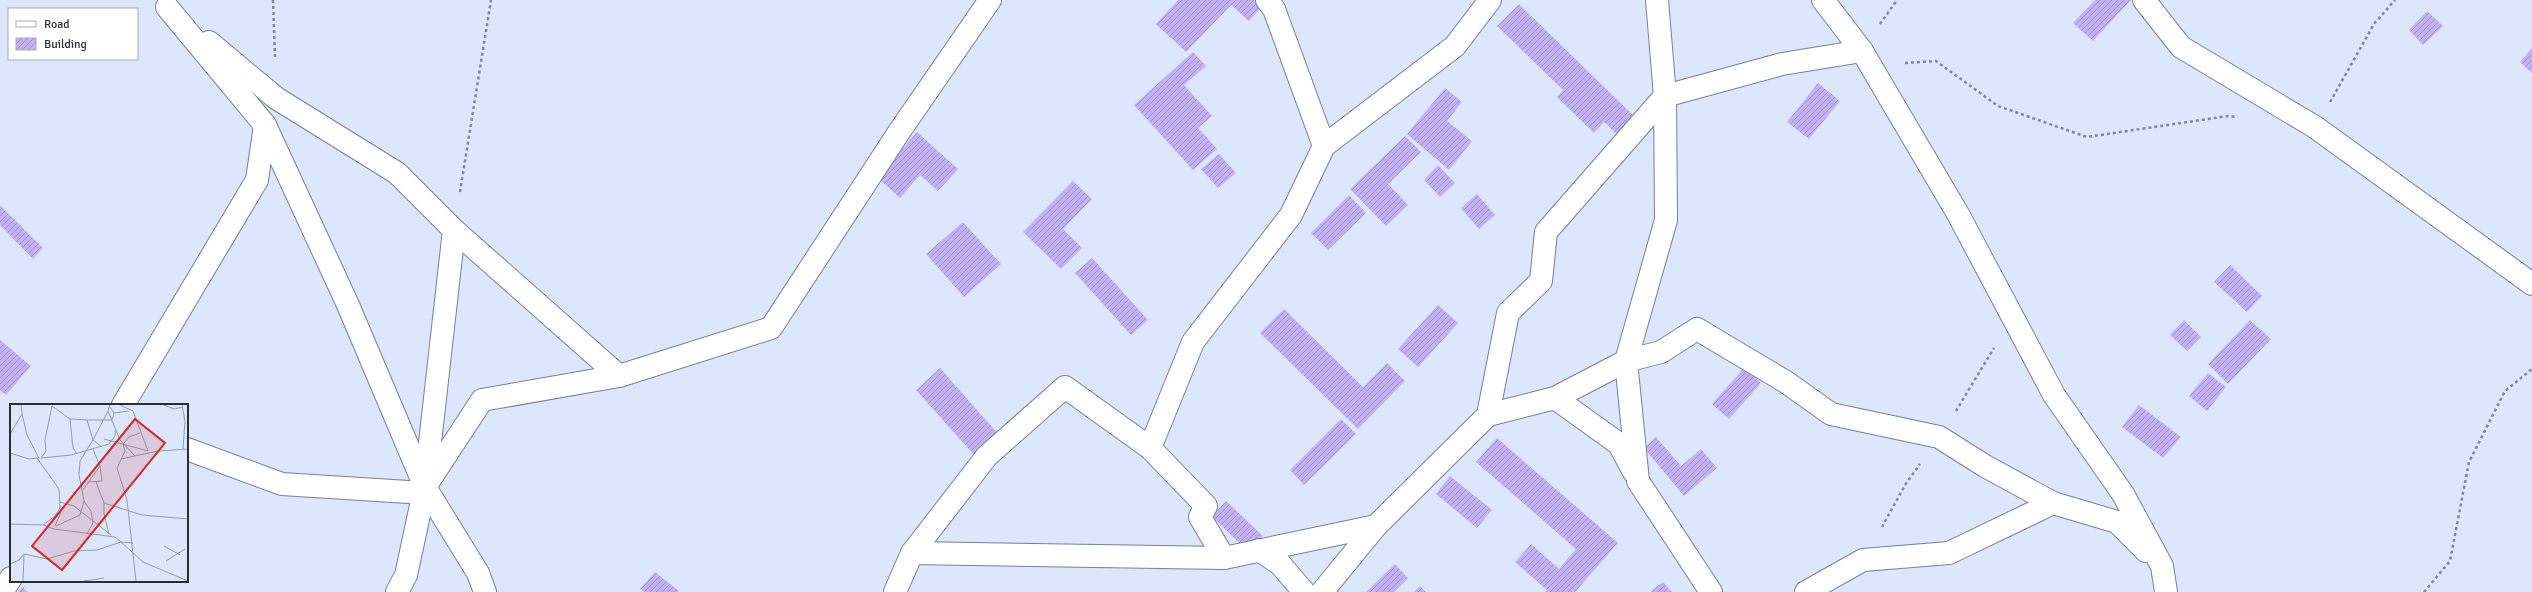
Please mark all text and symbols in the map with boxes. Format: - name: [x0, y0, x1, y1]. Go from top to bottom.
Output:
- legend: [8, 8, 138, 60]
- text: Road: [44, 17, 70, 32]
- text: Building: [44, 37, 87, 52]
- inset map: [10, 404, 188, 582]

